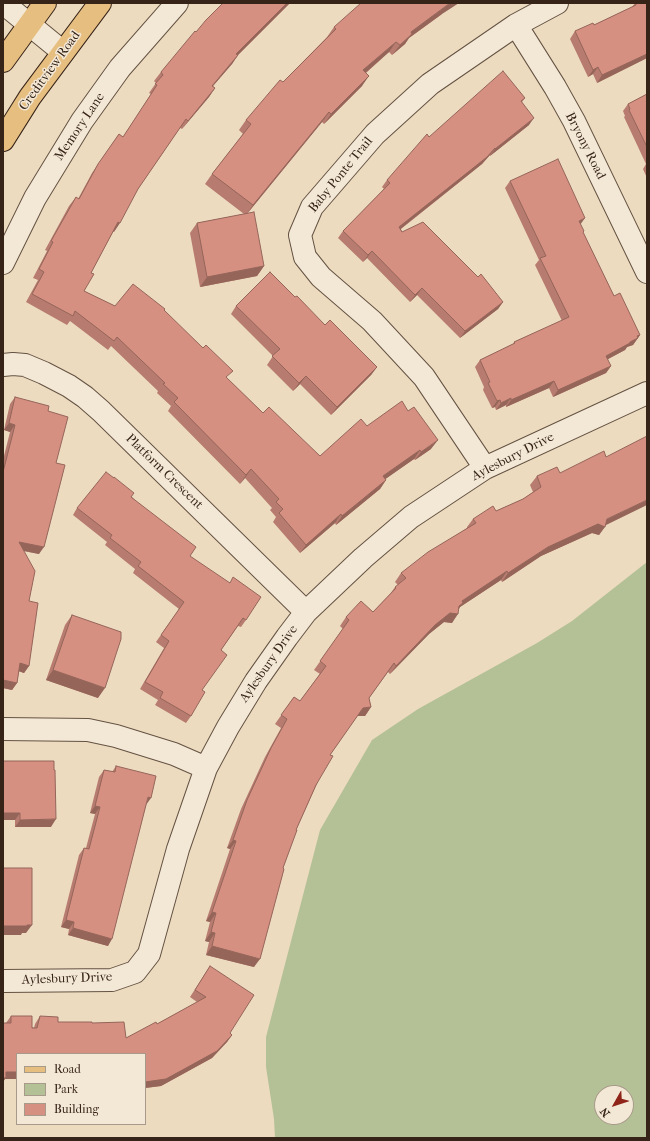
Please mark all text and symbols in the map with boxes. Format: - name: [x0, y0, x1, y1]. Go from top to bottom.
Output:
- street label: Creditview Road: [16, 28, 84, 114]
- street label: Memory Lane: [52, 90, 108, 164]
- street label: Bryony Road: [561, 110, 609, 182]
- street label: Baby Ponte Trail: [306, 134, 376, 216]
- street label: Aylesbury Drive: [469, 429, 557, 485]
- street label: Platform Crescent: [122, 431, 206, 513]
- street label: Aylesbury Drive: [237, 622, 301, 706]
- street label: Aylesbury Drive: [21, 970, 113, 988]
- legend: [16, 1053, 146, 1125]
- text: Road: [54, 1062, 81, 1076]
- text: Park: [54, 1082, 78, 1096]
- north arrow: [594, 1085, 634, 1125]
- text: Building: [54, 1102, 99, 1116]
- text: N: [597, 1105, 613, 1120]

